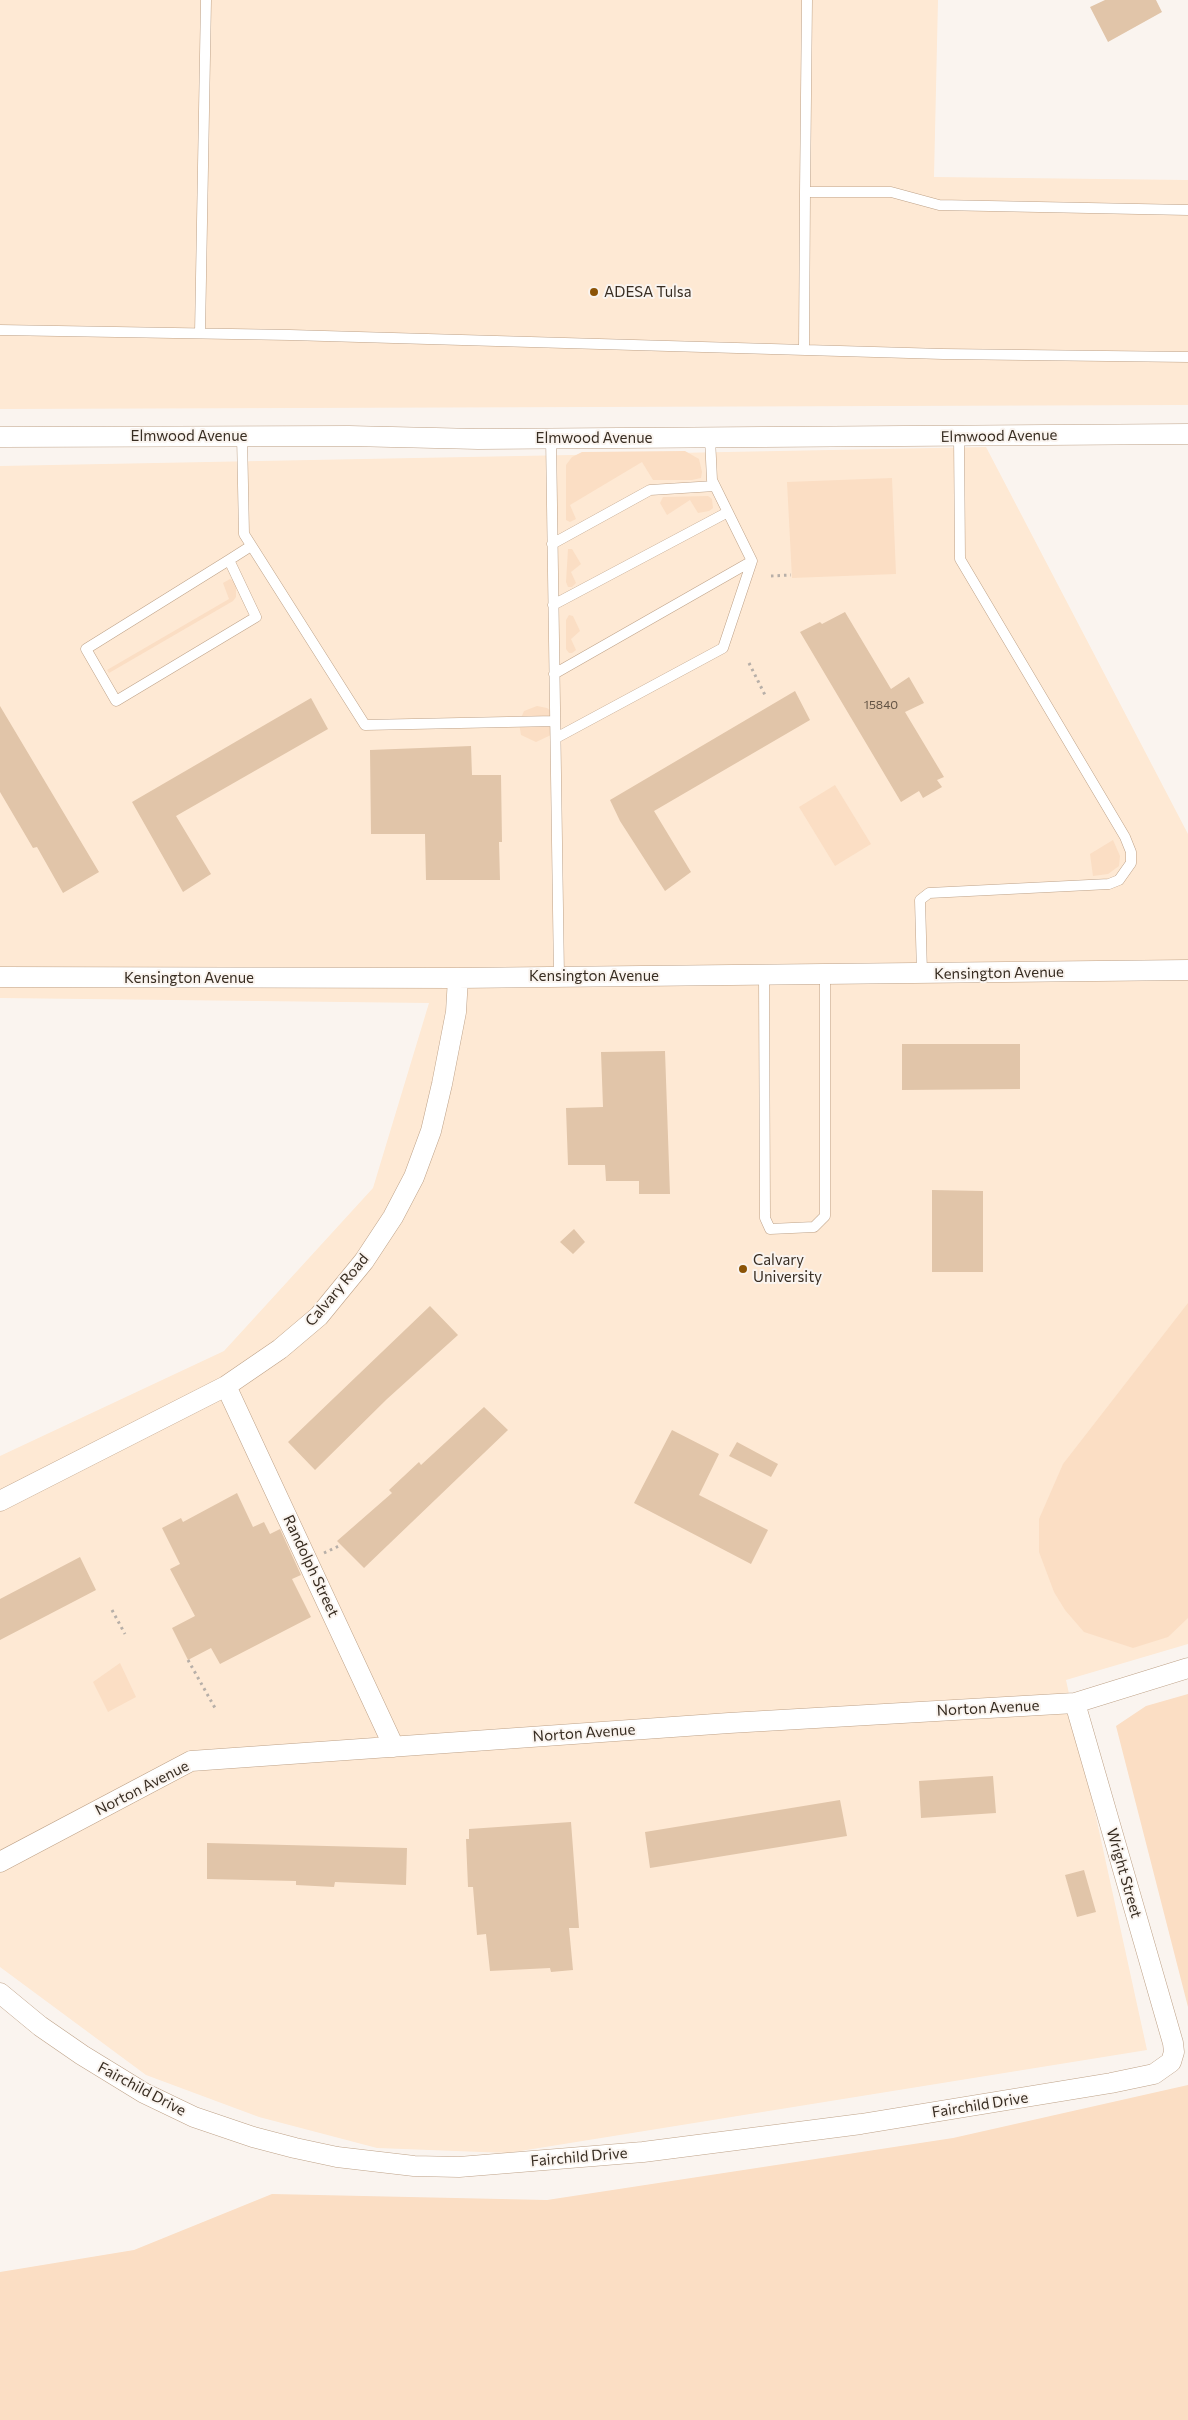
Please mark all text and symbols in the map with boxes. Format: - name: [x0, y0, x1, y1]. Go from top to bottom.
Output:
- place label: ADESA Tulsa: [604, 283, 692, 301]
- marker: ADESA Tulsa: [588, 286, 600, 298]
- street label: Elmwood Avenue: [940, 426, 1058, 446]
- street label: Elmwood Avenue: [131, 427, 247, 445]
- street label: Elmwood Avenue: [536, 429, 652, 447]
- house number: 15840: [864, 698, 898, 712]
- street label: Kensington Avenue: [934, 963, 1064, 983]
- street label: Kensington Avenue: [529, 967, 659, 985]
- street label: Kensington Avenue: [124, 969, 254, 987]
- street label: Calvary Road: [302, 1250, 372, 1330]
- place label: Calvary University: [753, 1251, 822, 1286]
- marker: Calvary University: [737, 1263, 749, 1275]
- street label: Randolph Street: [279, 1512, 343, 1620]
- street label: Norton Avenue: [936, 1696, 1040, 1720]
- street label: Norton Avenue: [532, 1720, 636, 1746]
- street label: Norton Avenue: [92, 1757, 192, 1819]
- street label: Wright Street: [1103, 1826, 1145, 1920]
- street label: Fairchild Drive: [95, 2058, 189, 2120]
- street label: Fairchild Drive: [931, 2089, 1029, 2121]
- street label: Fairchild Drive: [530, 2144, 628, 2170]

